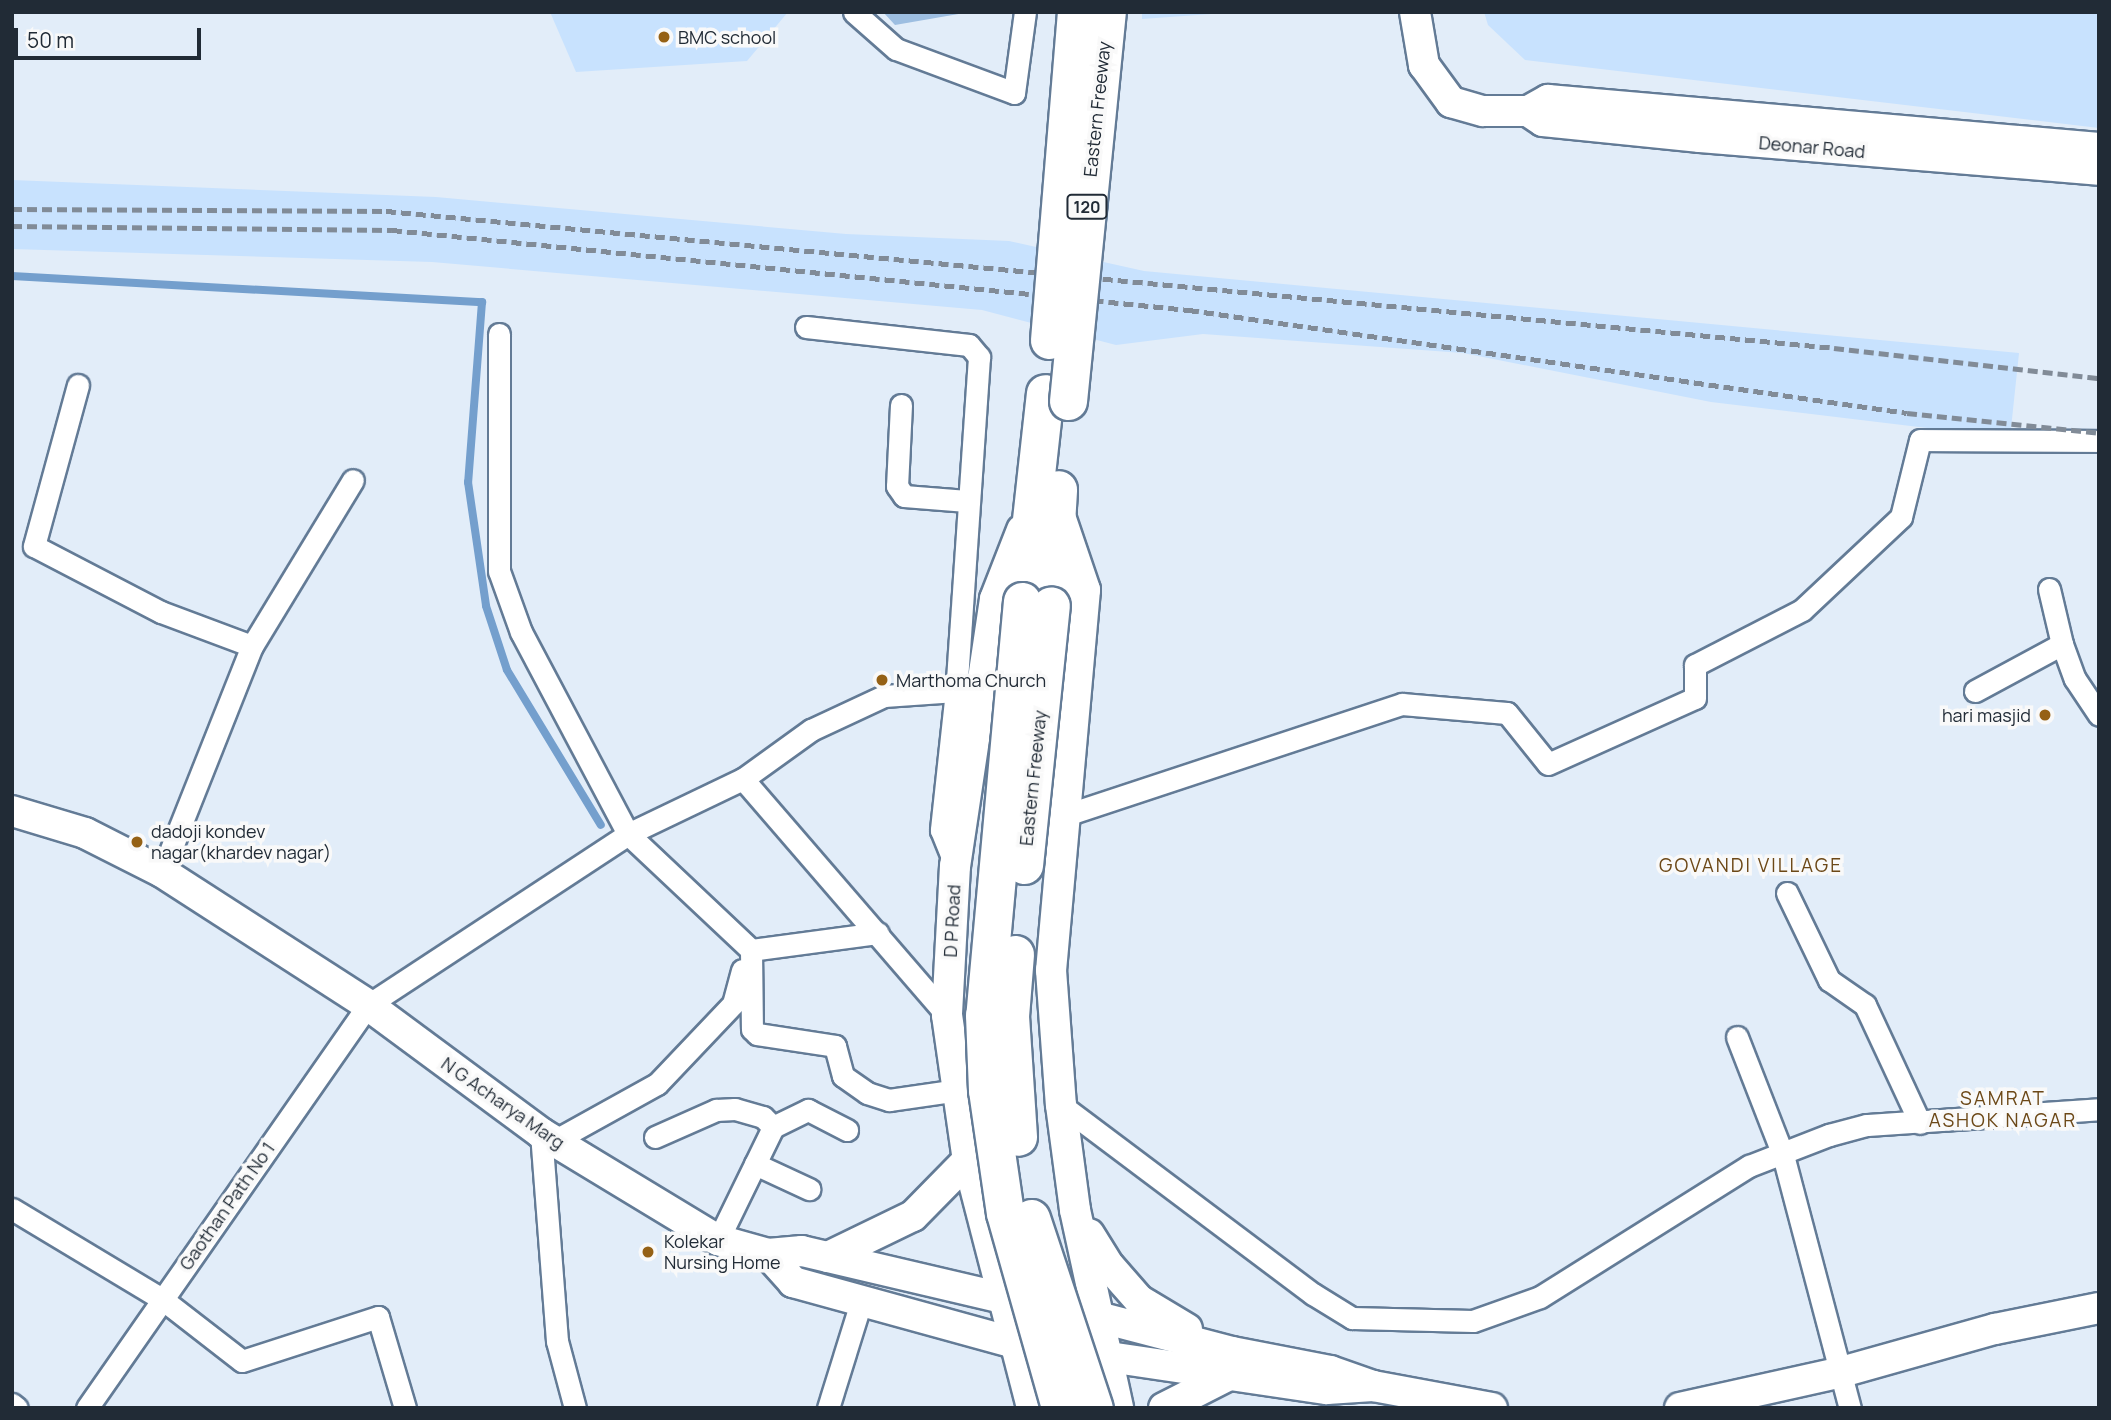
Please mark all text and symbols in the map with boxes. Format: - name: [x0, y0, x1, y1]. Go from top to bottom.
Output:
- scale bar: [18, 14, 205, 58]
- text: 50 m: [27, 26, 74, 54]
- place label: BMC school: [678, 26, 776, 48]
- marker: BMC school: [656, 29, 672, 45]
- street label: Eastern Freeway: [1079, 40, 1115, 178]
- street label: Deonar Road: [1758, 132, 1866, 162]
- road number: 120: [1066, 195, 1108, 220]
- place label: Marthoma Church: [896, 669, 1046, 691]
- marker: Marthoma Church: [874, 672, 890, 688]
- place label: hari masjid: [1942, 704, 2031, 726]
- marker: hari masjid: [2037, 707, 2053, 723]
- street label: Eastern Freeway: [1015, 709, 1051, 847]
- place label: dadoji kondev nagar(khardev nagar): [151, 821, 331, 864]
- marker: dadoji kondev nagar(khardev nagar): [129, 834, 145, 850]
- district label: GOVANDI VILLAGE: [1661, 855, 1841, 877]
- street label: D P Road: [939, 884, 965, 958]
- street label: N G Acharya Marg: [437, 1052, 569, 1154]
- district label: SAMRAT ASHOK NAGAR: [1930, 1088, 2076, 1132]
- street label: Gaothan Path No 1: [175, 1138, 279, 1274]
- place label: Kolekar Nursing Home: [664, 1231, 780, 1274]
- marker: Kolekar Nursing Home: [638, 1242, 658, 1262]

